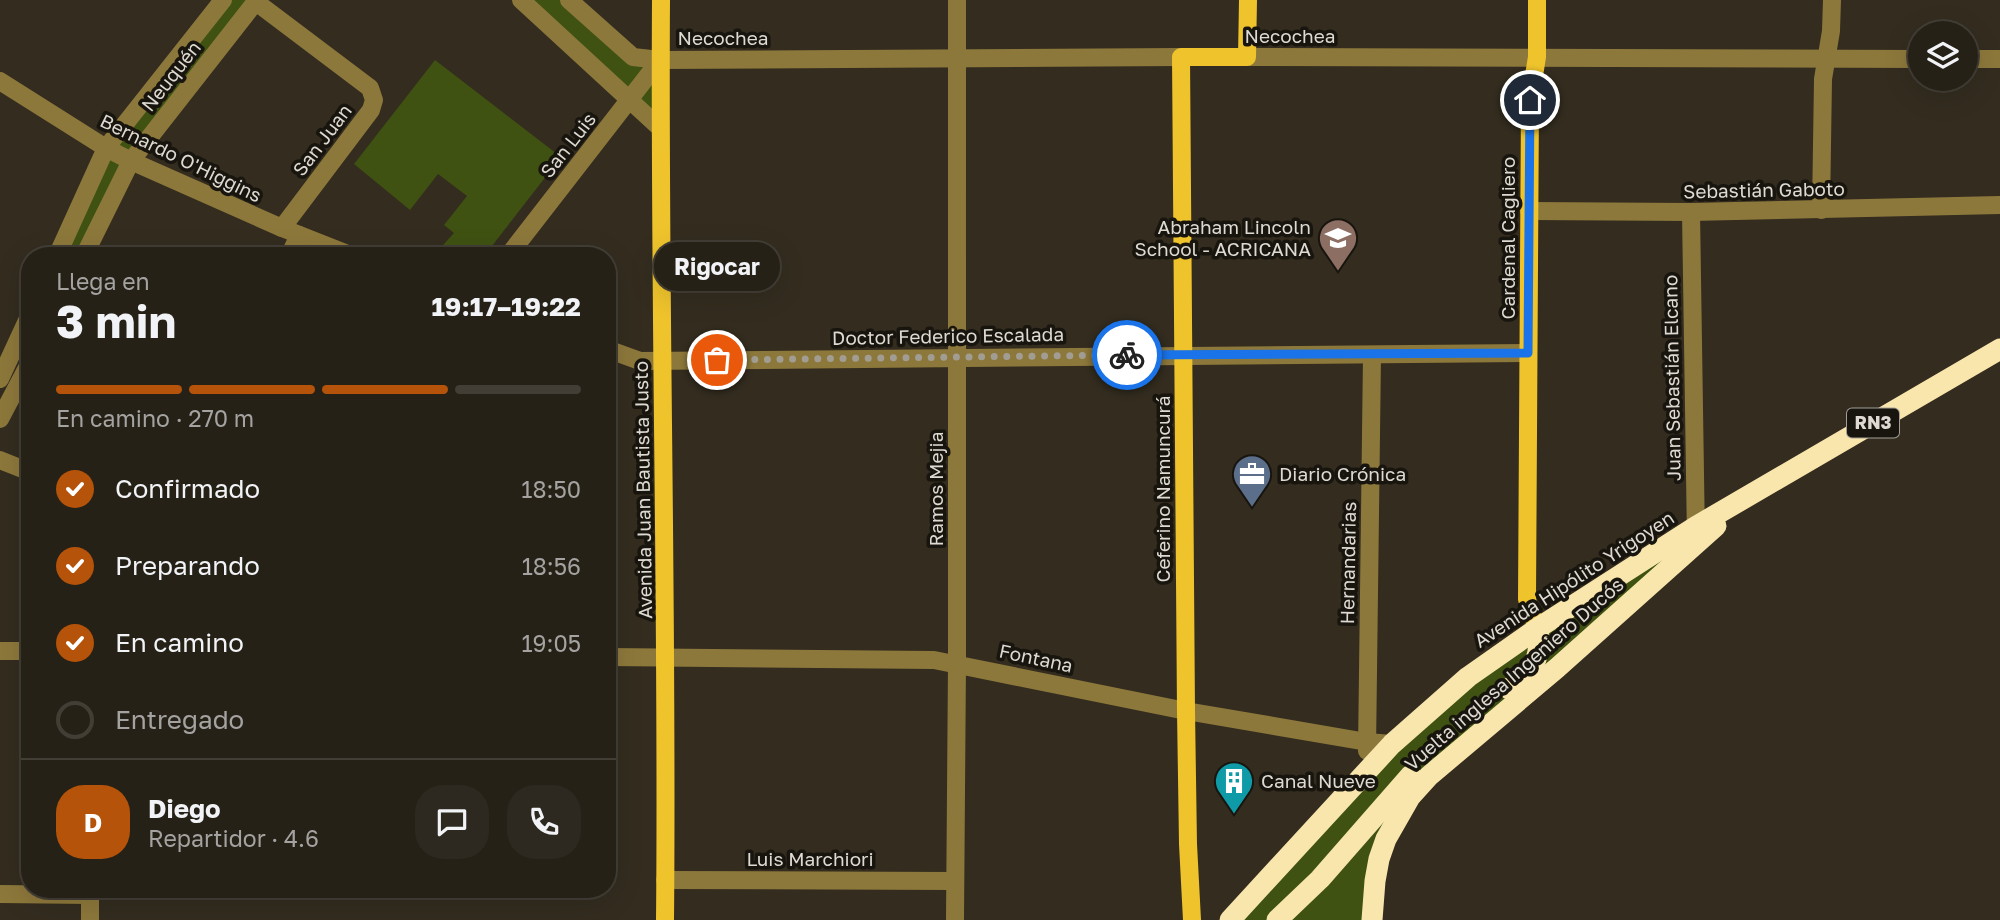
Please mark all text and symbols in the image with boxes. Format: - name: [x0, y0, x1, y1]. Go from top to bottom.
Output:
- map controls: [1908, 21, 1978, 91]
- button: layers: [1908, 21, 1978, 91]
- street label: Necochea: [1244, 24, 1336, 47]
- street label: Necochea: [677, 26, 769, 49]
- street label: Neuquén: [136, 36, 205, 115]
- pin: [1500, 70, 1560, 130]
- icon: home: [1511, 81, 1549, 119]
- street label: San Juan: [287, 99, 356, 180]
- street label: San Luis: [535, 107, 600, 182]
- street label: Bernardo O'Higgins: [97, 109, 266, 207]
- street label: Cardenal Cagliero: [1496, 157, 1519, 319]
- street label: Sebastián Gaboto: [1683, 177, 1845, 202]
- place label: Abraham Lincoln School - ACRICANA: [1135, 215, 1311, 260]
- school or university icon: Abraham Lincoln School - ACRICANA: [1317, 217, 1359, 272]
- callout: Rigocar: [654, 241, 780, 290]
- text: Rigocar: [674, 252, 760, 280]
- text: Llega en: [56, 267, 150, 295]
- street label: Juan Sebastián Elcano: [1658, 275, 1685, 481]
- text: 19:17–19:22: [431, 291, 581, 322]
- text: 3 min: [56, 293, 176, 348]
- courier: [1092, 320, 1162, 390]
- street label: Doctor Federico Escalada: [832, 322, 1064, 349]
- pin: [687, 330, 747, 390]
- icon: bike: [1108, 336, 1146, 374]
- icon: bag: [698, 341, 736, 379]
- street label: Avenida Juan Bautista Justo: [629, 361, 656, 619]
- street label: Ceferino Namuncurá: [1151, 396, 1174, 582]
- text: En camino · 270 m: [56, 404, 254, 432]
- road number: RN3: [1847, 408, 1899, 438]
- street label: Ramos Mejia: [924, 432, 947, 546]
- office icon: Diario Crónica: [1231, 453, 1273, 508]
- place label: Diario Crónica: [1279, 462, 1406, 485]
- icon: check: [56, 470, 94, 508]
- text: Confirmado: [115, 473, 260, 504]
- text: 18:50: [521, 475, 581, 503]
- street label: Hernandarias: [1335, 501, 1360, 625]
- street label: Avenida Hipólito Yrigoyen: [1470, 505, 1678, 652]
- icon: check: [56, 547, 94, 585]
- text: Preparando: [115, 550, 260, 581]
- text: 18:56: [522, 552, 581, 580]
- street label: Vuelta inglesa Ingeniero Ducós: [1400, 572, 1628, 775]
- icon: check: [56, 624, 94, 662]
- text: En camino: [115, 627, 244, 658]
- text: 19:05: [521, 629, 581, 657]
- street label: Fontana: [997, 638, 1075, 677]
- text: Entregado: [115, 704, 244, 735]
- building icon: Canal Nueve: [1213, 760, 1255, 815]
- place label: Canal Nueve: [1261, 769, 1376, 792]
- button: chat: [415, 785, 489, 859]
- button: phone: [507, 785, 581, 859]
- text: Diego: [148, 793, 221, 824]
- text: D: [84, 807, 102, 838]
- text: Repartidor · 4.6: [148, 824, 319, 852]
- street label: Luis Marchiori: [746, 847, 874, 870]

